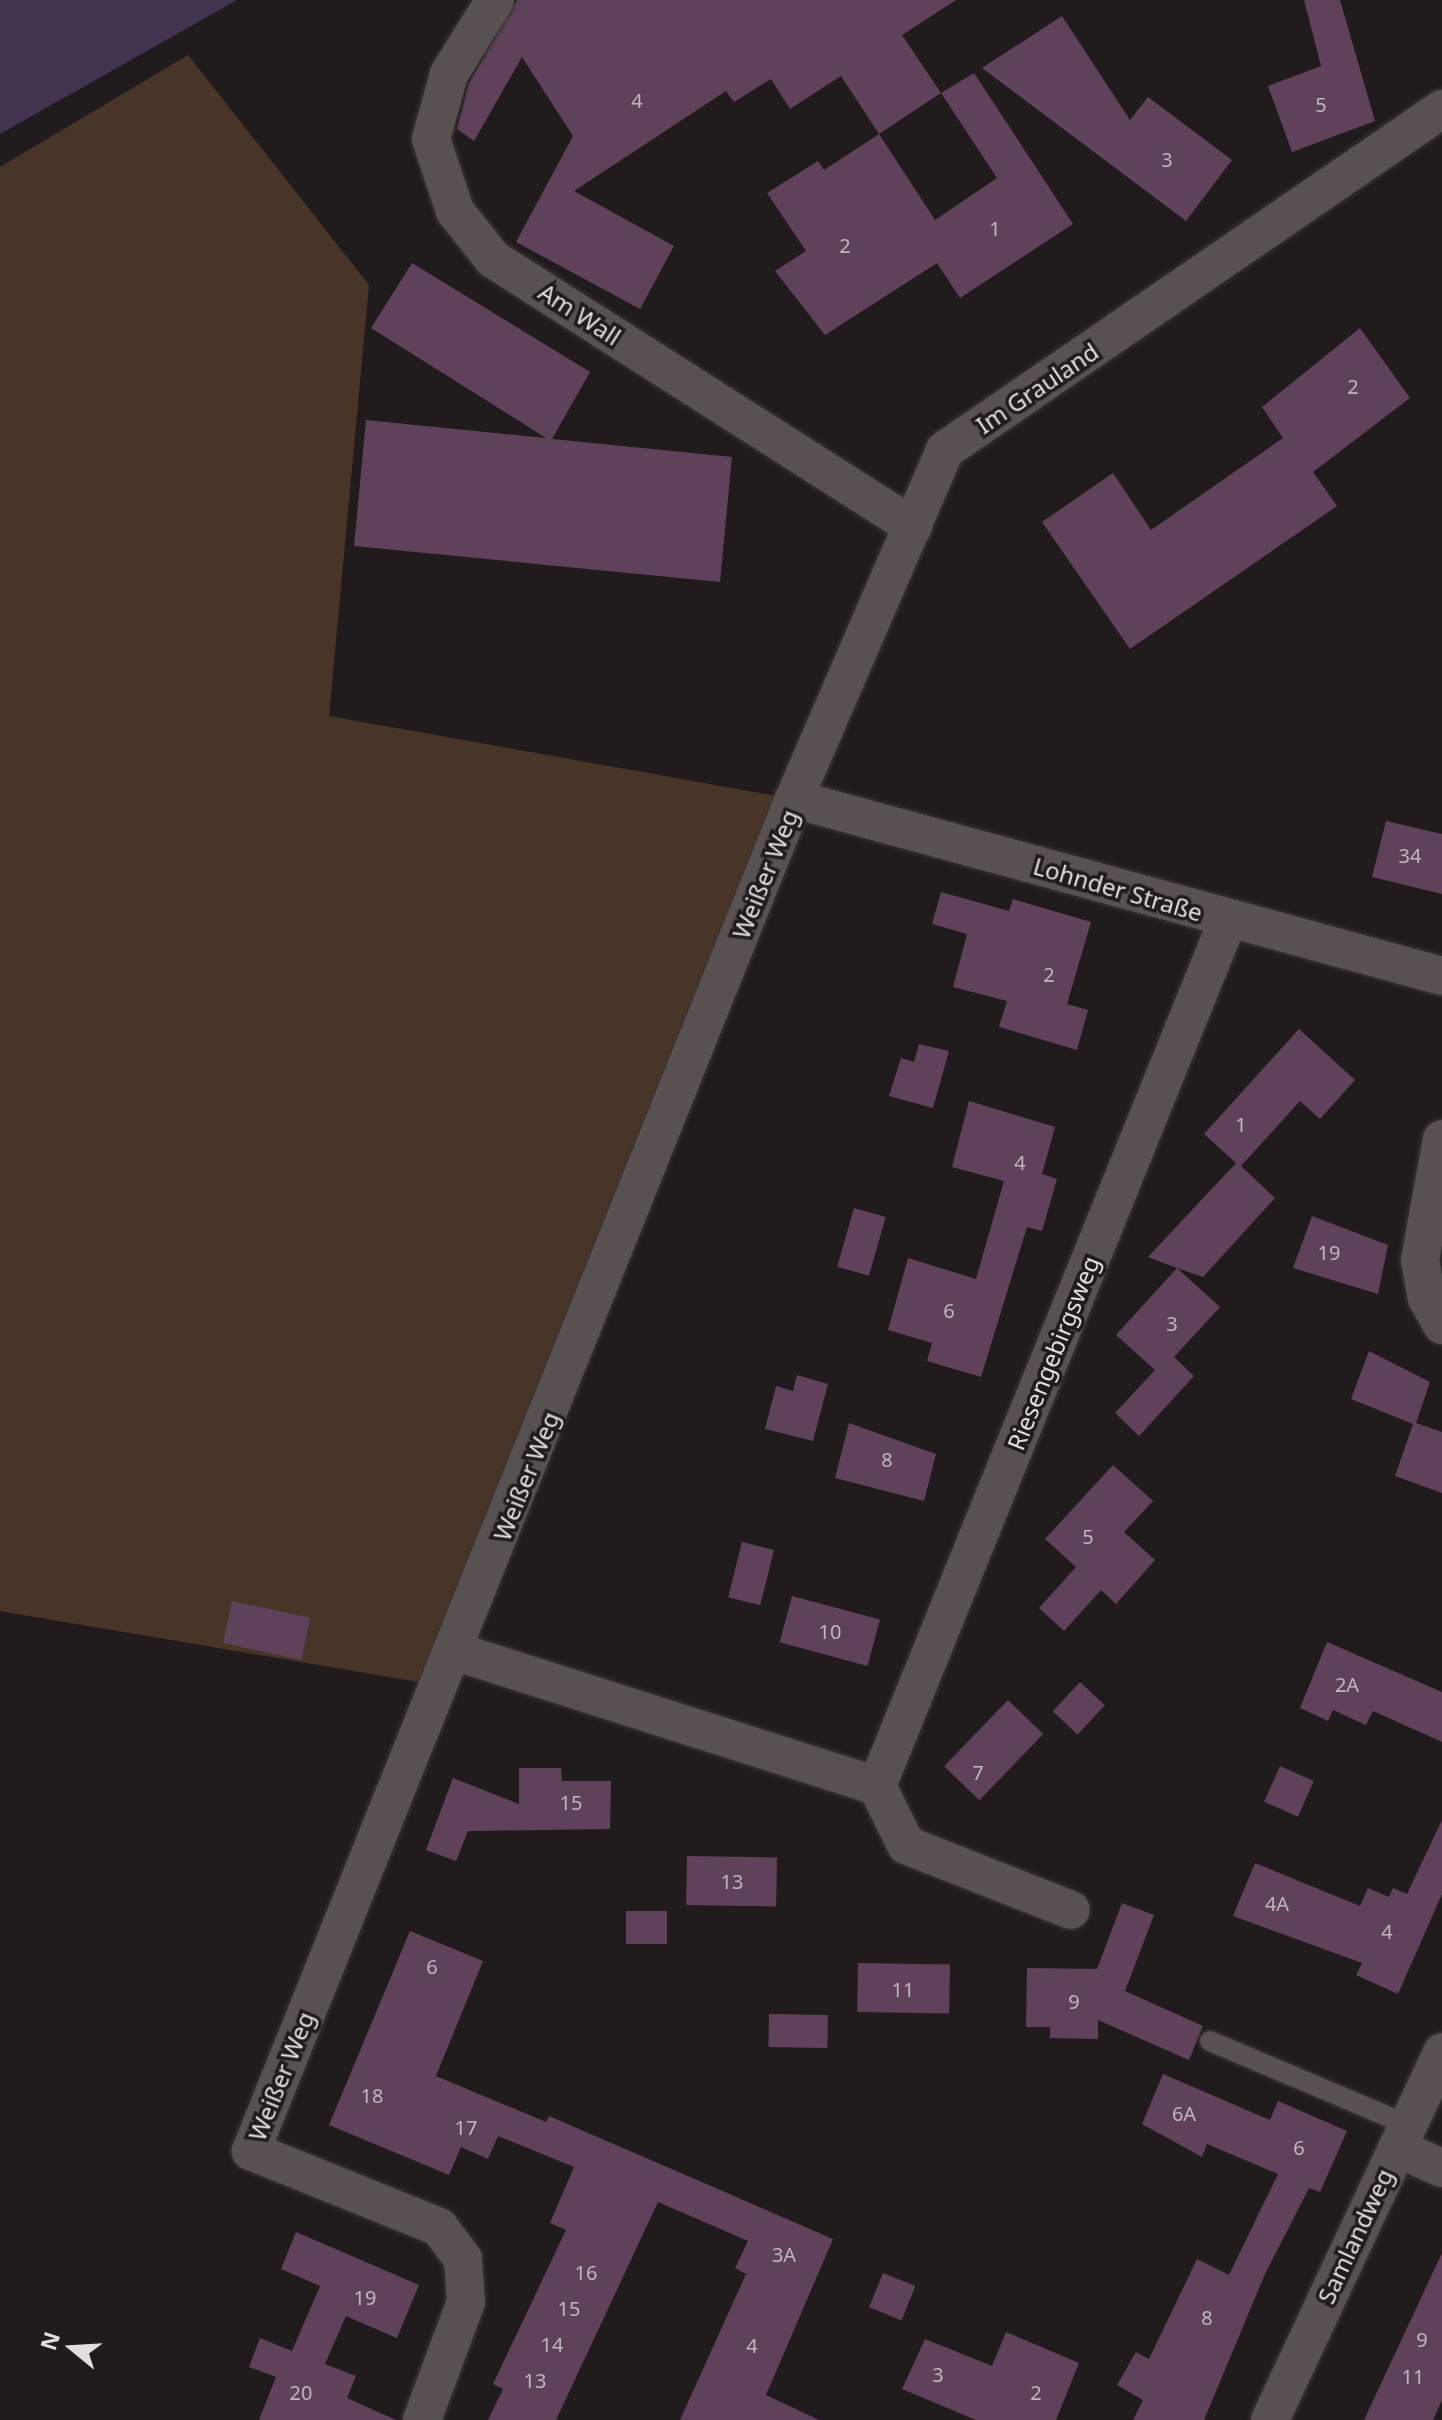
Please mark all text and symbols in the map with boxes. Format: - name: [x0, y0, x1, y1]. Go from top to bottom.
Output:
- house number: 4: [631, 88, 643, 112]
- house number: 5: [1315, 92, 1327, 116]
- house number: 3: [1161, 147, 1173, 171]
- house number: 1: [989, 216, 1001, 240]
- house number: 2: [839, 233, 851, 257]
- street label: Am Wall: [534, 277, 626, 351]
- street label: Im Grauland: [970, 337, 1104, 439]
- house number: 2: [1347, 374, 1359, 398]
- street label: Weißer Weg: [726, 805, 804, 943]
- house number: 34: [1399, 843, 1421, 867]
- street label: Lohnder Straße: [1030, 851, 1206, 927]
- house number: 2: [1043, 962, 1055, 986]
- house number: 1: [1235, 1112, 1247, 1136]
- house number: 4: [1014, 1150, 1026, 1174]
- house number: 19: [1318, 1240, 1340, 1264]
- street label: Riesengebirgsweg: [1001, 1252, 1105, 1454]
- house number: 6: [943, 1298, 955, 1322]
- house number: 3: [1166, 1311, 1178, 1335]
- street label: Weißer Weg: [487, 1407, 565, 1545]
- house number: 8: [881, 1447, 893, 1471]
- house number: 5: [1082, 1524, 1094, 1548]
- house number: 10: [819, 1619, 841, 1643]
- house number: 2A: [1335, 1672, 1359, 1696]
- house number: 7: [972, 1760, 984, 1784]
- house number: 15: [560, 1790, 582, 1814]
- house number: 13: [721, 1869, 743, 1893]
- house number: 4A: [1265, 1891, 1289, 1915]
- house number: 4: [1381, 1919, 1393, 1943]
- house number: 6: [426, 1954, 438, 1978]
- house number: 11: [892, 1977, 914, 2001]
- house number: 9: [1068, 1989, 1080, 2013]
- street label: Weißer Weg: [242, 2007, 320, 2145]
- house number: 18: [361, 2083, 383, 2107]
- house number: 6A: [1172, 2101, 1196, 2125]
- house number: 17: [455, 2115, 477, 2139]
- house number: 6: [1293, 2135, 1305, 2159]
- street label: Samlandweg: [1311, 2164, 1399, 2308]
- house number: 3A: [772, 2242, 796, 2266]
- house number: 16: [575, 2260, 597, 2284]
- house number: 19: [354, 2285, 376, 2309]
- house number: 15: [558, 2296, 580, 2320]
- house number: 8: [1201, 2305, 1213, 2329]
- north arrow: [32, 2308, 112, 2388]
- text: N: [32, 2327, 66, 2354]
- house number: 9: [1416, 2327, 1428, 2351]
- house number: 14: [541, 2332, 563, 2356]
- house number: 4: [746, 2333, 758, 2357]
- house number: 3: [932, 2362, 944, 2386]
- house number: 11: [1402, 2364, 1424, 2388]
- house number: 13: [524, 2368, 546, 2392]
- house number: 20: [290, 2380, 312, 2404]
- house number: 2: [1030, 2380, 1042, 2404]

